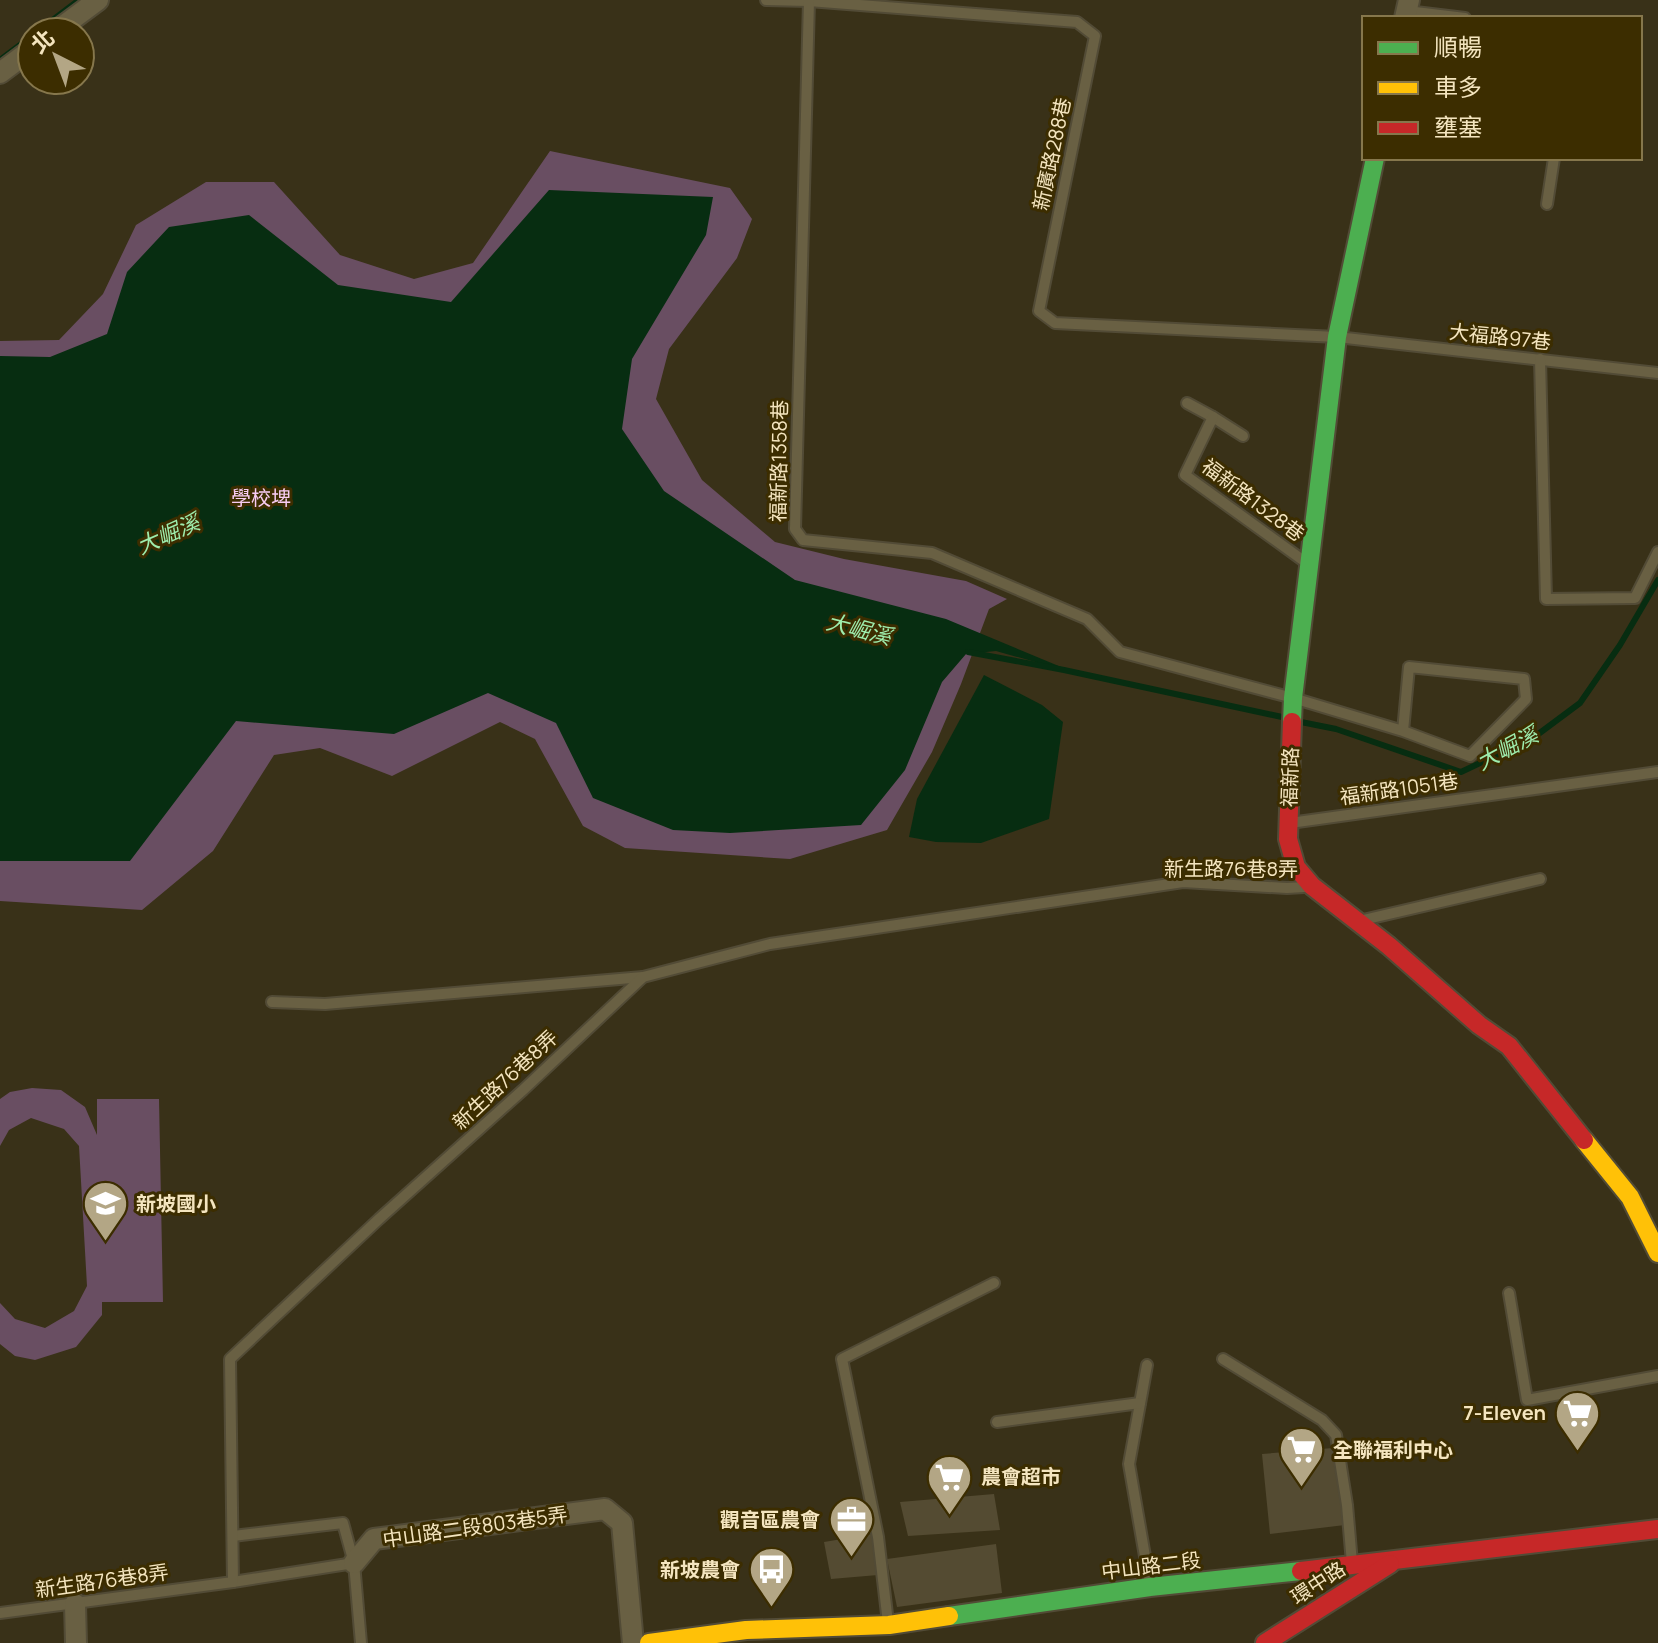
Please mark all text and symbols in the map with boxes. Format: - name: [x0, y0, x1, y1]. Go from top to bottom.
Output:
- north arrow: [16, 16, 96, 96]
- legend: [1362, 16, 1642, 160]
- text: 北: [24, 23, 61, 60]
- text: 順暢: [1434, 30, 1482, 63]
- text: 車多: [1434, 70, 1482, 103]
- street label: 新廣路288巷: [1026, 95, 1077, 213]
- text: 壅塞: [1434, 110, 1482, 143]
- street label: 大福路97巷: [1448, 318, 1552, 355]
- street label: 福新路1358巷: [764, 400, 793, 522]
- street label: 福新路1328巷: [1197, 452, 1310, 547]
- park label: 學校埤: [231, 484, 291, 511]
- water label: 大崛溪: [132, 506, 207, 561]
- water label: 大崛溪: [823, 606, 898, 652]
- water label: 大崛溪: [1471, 718, 1546, 777]
- street label: 福新路: [1275, 747, 1304, 807]
- street label: 福新路1051巷: [1338, 767, 1460, 810]
- street label: 新生路76巷8弄: [1164, 855, 1298, 882]
- street label: 新生路76巷8弄: [446, 1024, 563, 1135]
- school or university icon: 新坡國小: [81, 1180, 129, 1243]
- place label: 新坡國小: [136, 1190, 216, 1217]
- supermarket icon: 7-Eleven: [1553, 1389, 1601, 1452]
- place label: 7-Eleven: [1463, 1399, 1546, 1426]
- supermarket icon: 全聯福利中心: [1278, 1426, 1326, 1489]
- place label: 全聯福利中心: [1333, 1436, 1453, 1463]
- supermarket icon: 農會超市: [926, 1453, 974, 1516]
- place label: 農會超市: [981, 1463, 1061, 1490]
- office icon: 觀音區農會: [827, 1496, 875, 1559]
- street label: 中山路二段803巷5弄: [381, 1500, 569, 1553]
- place label: 觀音區農會: [720, 1506, 820, 1533]
- bus stop icon: 新坡農會: [747, 1546, 795, 1609]
- street label: 中山路二段: [1100, 1546, 1202, 1585]
- street label: 環中路: [1285, 1555, 1350, 1610]
- place label: 新坡農會: [660, 1556, 740, 1583]
- street label: 新生路76巷8弄: [34, 1558, 170, 1603]

